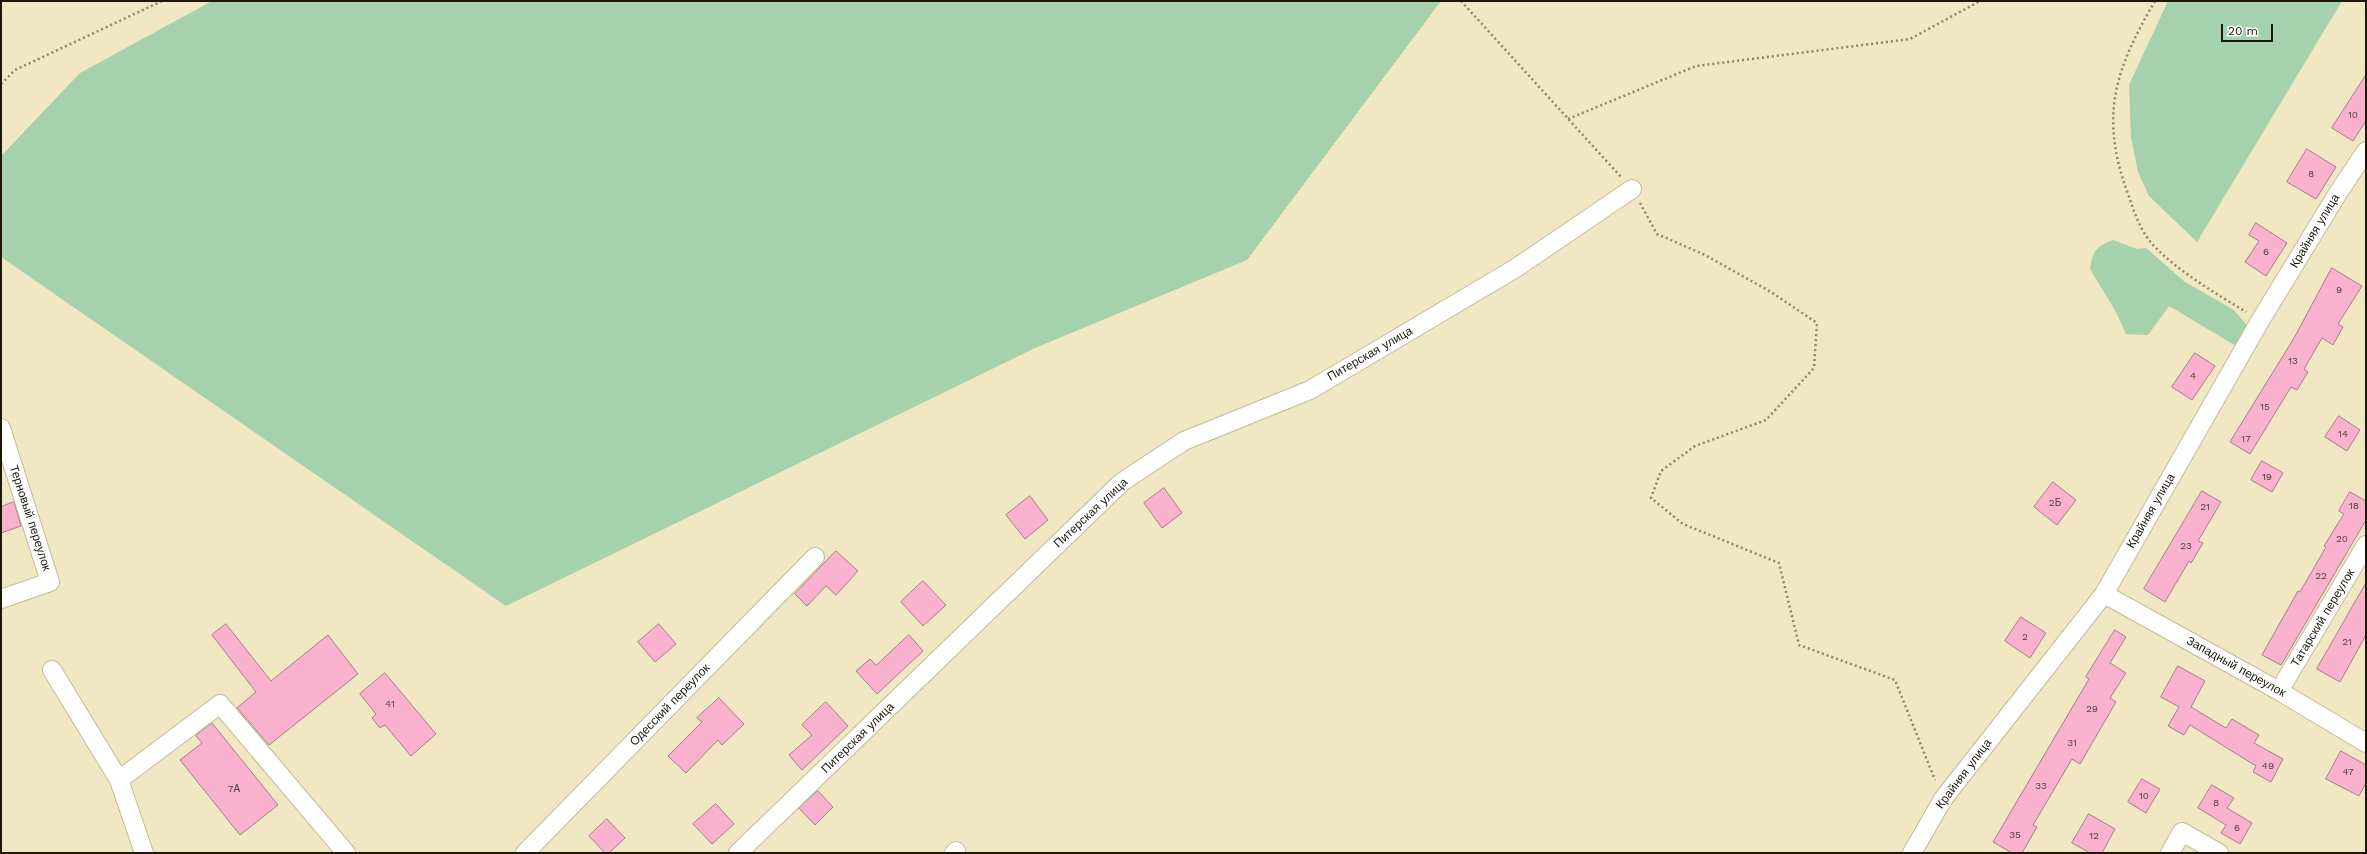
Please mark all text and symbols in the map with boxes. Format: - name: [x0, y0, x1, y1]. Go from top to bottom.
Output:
- scale bar: [2223, 16, 2275, 42]
- text: 20 m: [2228, 24, 2258, 38]
- house number: 10: [2348, 109, 2358, 121]
- house number: 8: [2308, 168, 2314, 180]
- street label: Крайняя улица: [2287, 191, 2343, 271]
- house number: 6: [2263, 246, 2269, 258]
- house number: 9: [2336, 284, 2342, 296]
- street label: Питерская улица: [1325, 324, 1415, 384]
- house number: 13: [2288, 355, 2298, 367]
- house number: 4: [2190, 370, 2196, 382]
- house number: 15: [2260, 401, 2270, 413]
- house number: 14: [2338, 428, 2348, 440]
- house number: 17: [2241, 433, 2251, 445]
- street label: Терновый переулок: [6, 463, 54, 573]
- street label: Крайняя улица: [2124, 471, 2178, 551]
- house number: 19: [2262, 471, 2272, 483]
- street label: Питерская улица: [1051, 475, 1131, 551]
- house number: 2Б: [2049, 497, 2061, 509]
- house number: 18: [2349, 500, 2359, 512]
- house number: 21: [2200, 501, 2210, 513]
- house number: 20: [2336, 533, 2348, 545]
- house number: 23: [2180, 540, 2192, 552]
- street label: Татарский переулок: [2288, 566, 2358, 670]
- house number: 22: [2315, 570, 2327, 582]
- house number: 2: [2022, 631, 2028, 643]
- street label: Западный переулок: [2184, 634, 2288, 700]
- house number: 21: [2342, 636, 2352, 648]
- street label: Одесский переулок: [627, 661, 713, 749]
- house number: 41: [385, 698, 395, 710]
- street label: Питерская улица: [819, 700, 897, 776]
- house number: 29: [2086, 703, 2098, 715]
- street label: Крайняя улица: [1933, 736, 1995, 812]
- house number: 31: [2067, 737, 2077, 749]
- house number: 49: [2262, 760, 2274, 772]
- house number: 47: [2342, 766, 2354, 778]
- house number: 33: [2035, 780, 2047, 792]
- house number: 7А: [228, 783, 240, 795]
- house number: 10: [2139, 790, 2149, 802]
- house number: 8: [2213, 797, 2219, 809]
- house number: 6: [2234, 822, 2240, 834]
- house number: 35: [2009, 829, 2021, 841]
- house number: 12: [2089, 830, 2099, 842]

